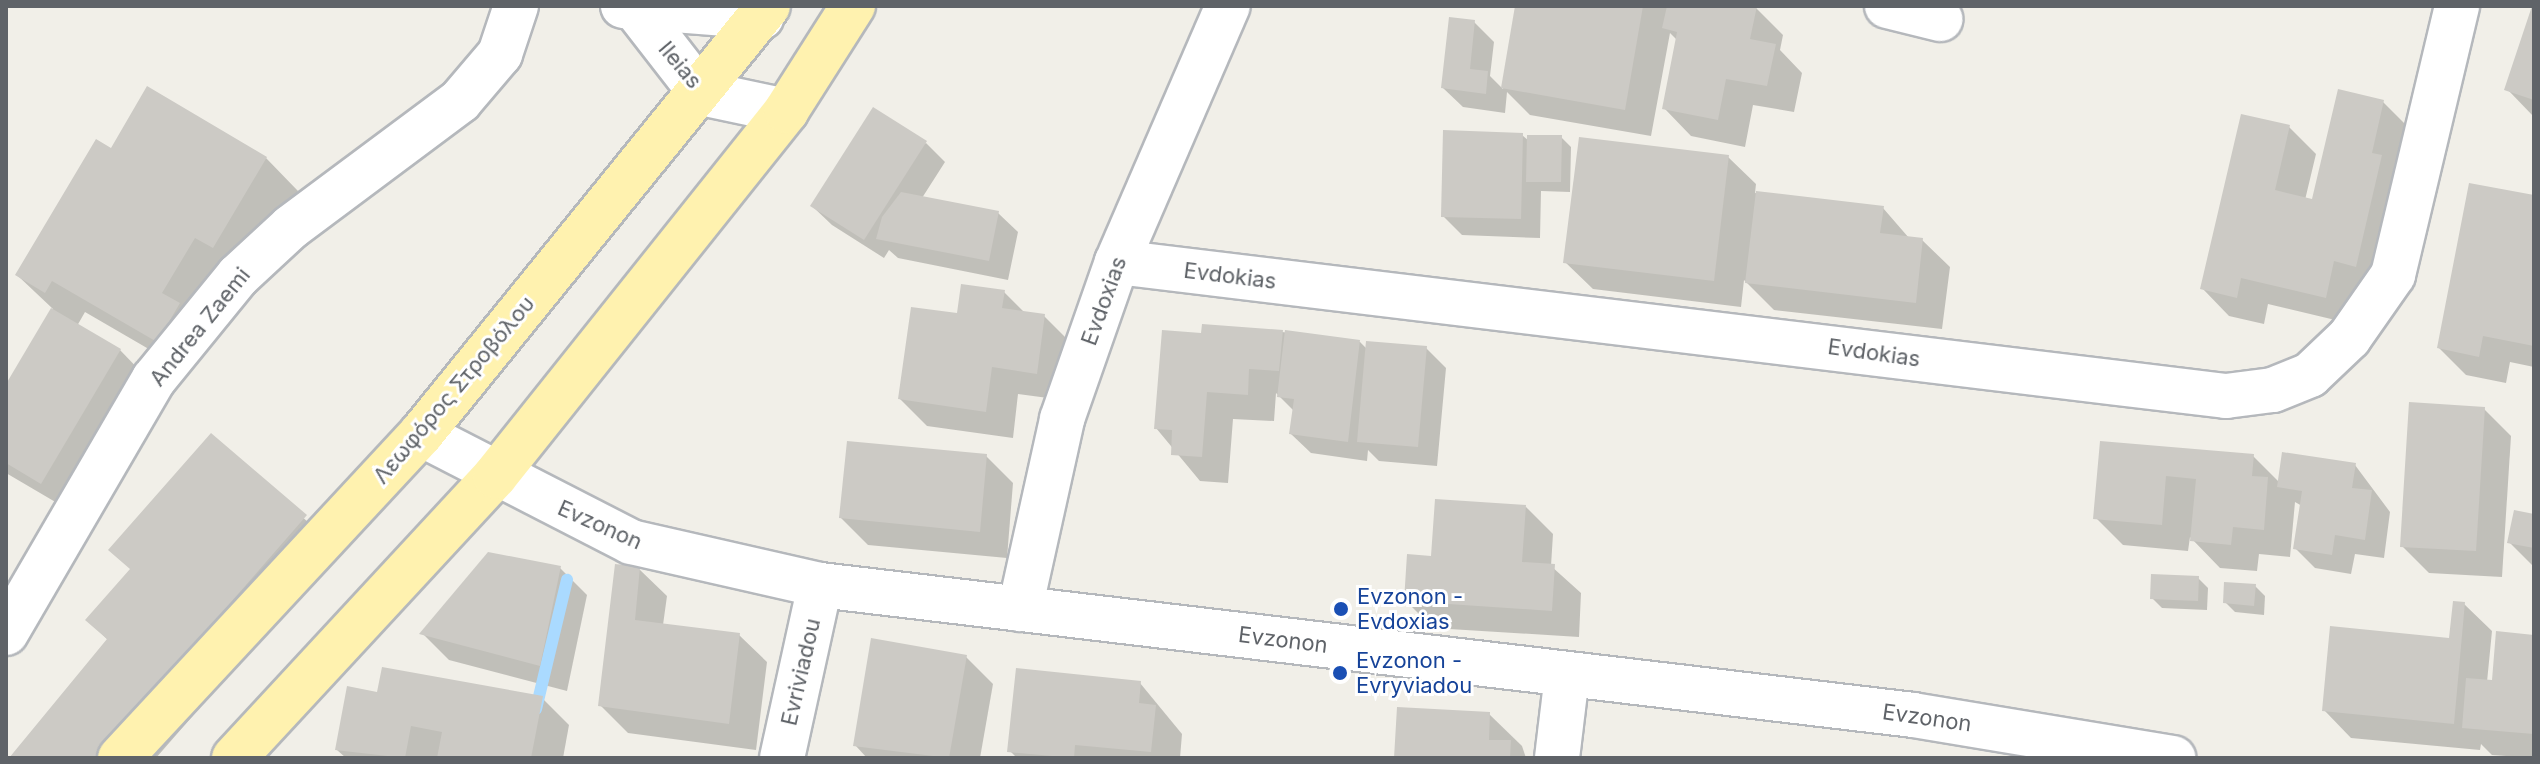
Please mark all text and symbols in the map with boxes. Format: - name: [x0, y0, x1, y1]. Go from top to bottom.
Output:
- street label: Ileias: [653, 36, 707, 94]
- street label: Evdoxias: [1076, 253, 1132, 349]
- street label: Evdokias: [1182, 257, 1278, 295]
- street label: Andrea Zaemi: [144, 262, 256, 392]
- street label: Λεωφόρος Στροβόλου: [368, 291, 540, 489]
- street label: Evdokias: [1826, 333, 1922, 373]
- street label: Evzonon: [554, 495, 646, 555]
- place label: Evzonon - Evdoxias: [1357, 583, 1463, 634]
- marker: Evzonon - Evdoxias: [1332, 600, 1350, 618]
- street label: Evriviadou: [776, 616, 826, 728]
- street label: Evzonon: [1237, 621, 1329, 659]
- place label: Evzonon - Evryviadou: [1356, 647, 1472, 698]
- marker: Evzonon - Evryviadou: [1331, 664, 1349, 682]
- street label: Evzonon: [1881, 699, 1973, 737]

